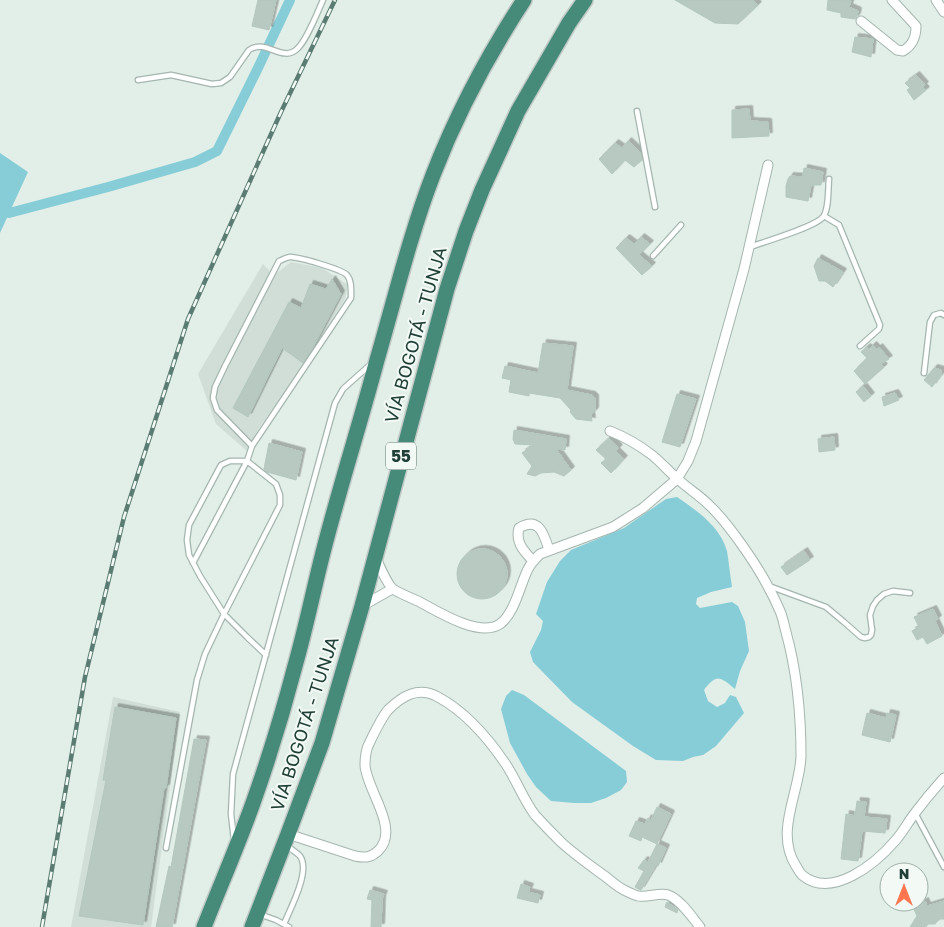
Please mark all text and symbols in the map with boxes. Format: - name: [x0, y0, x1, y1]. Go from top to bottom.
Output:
- street label: VÍA BOGOTÁ - TUNJA: [379, 244, 451, 425]
- road number: 55: [386, 442, 416, 470]
- street label: VÍA BOGOTÁ - TUNJA: [265, 634, 343, 814]
- north arrow: [879, 862, 929, 912]
- text: N: [899, 865, 909, 882]

